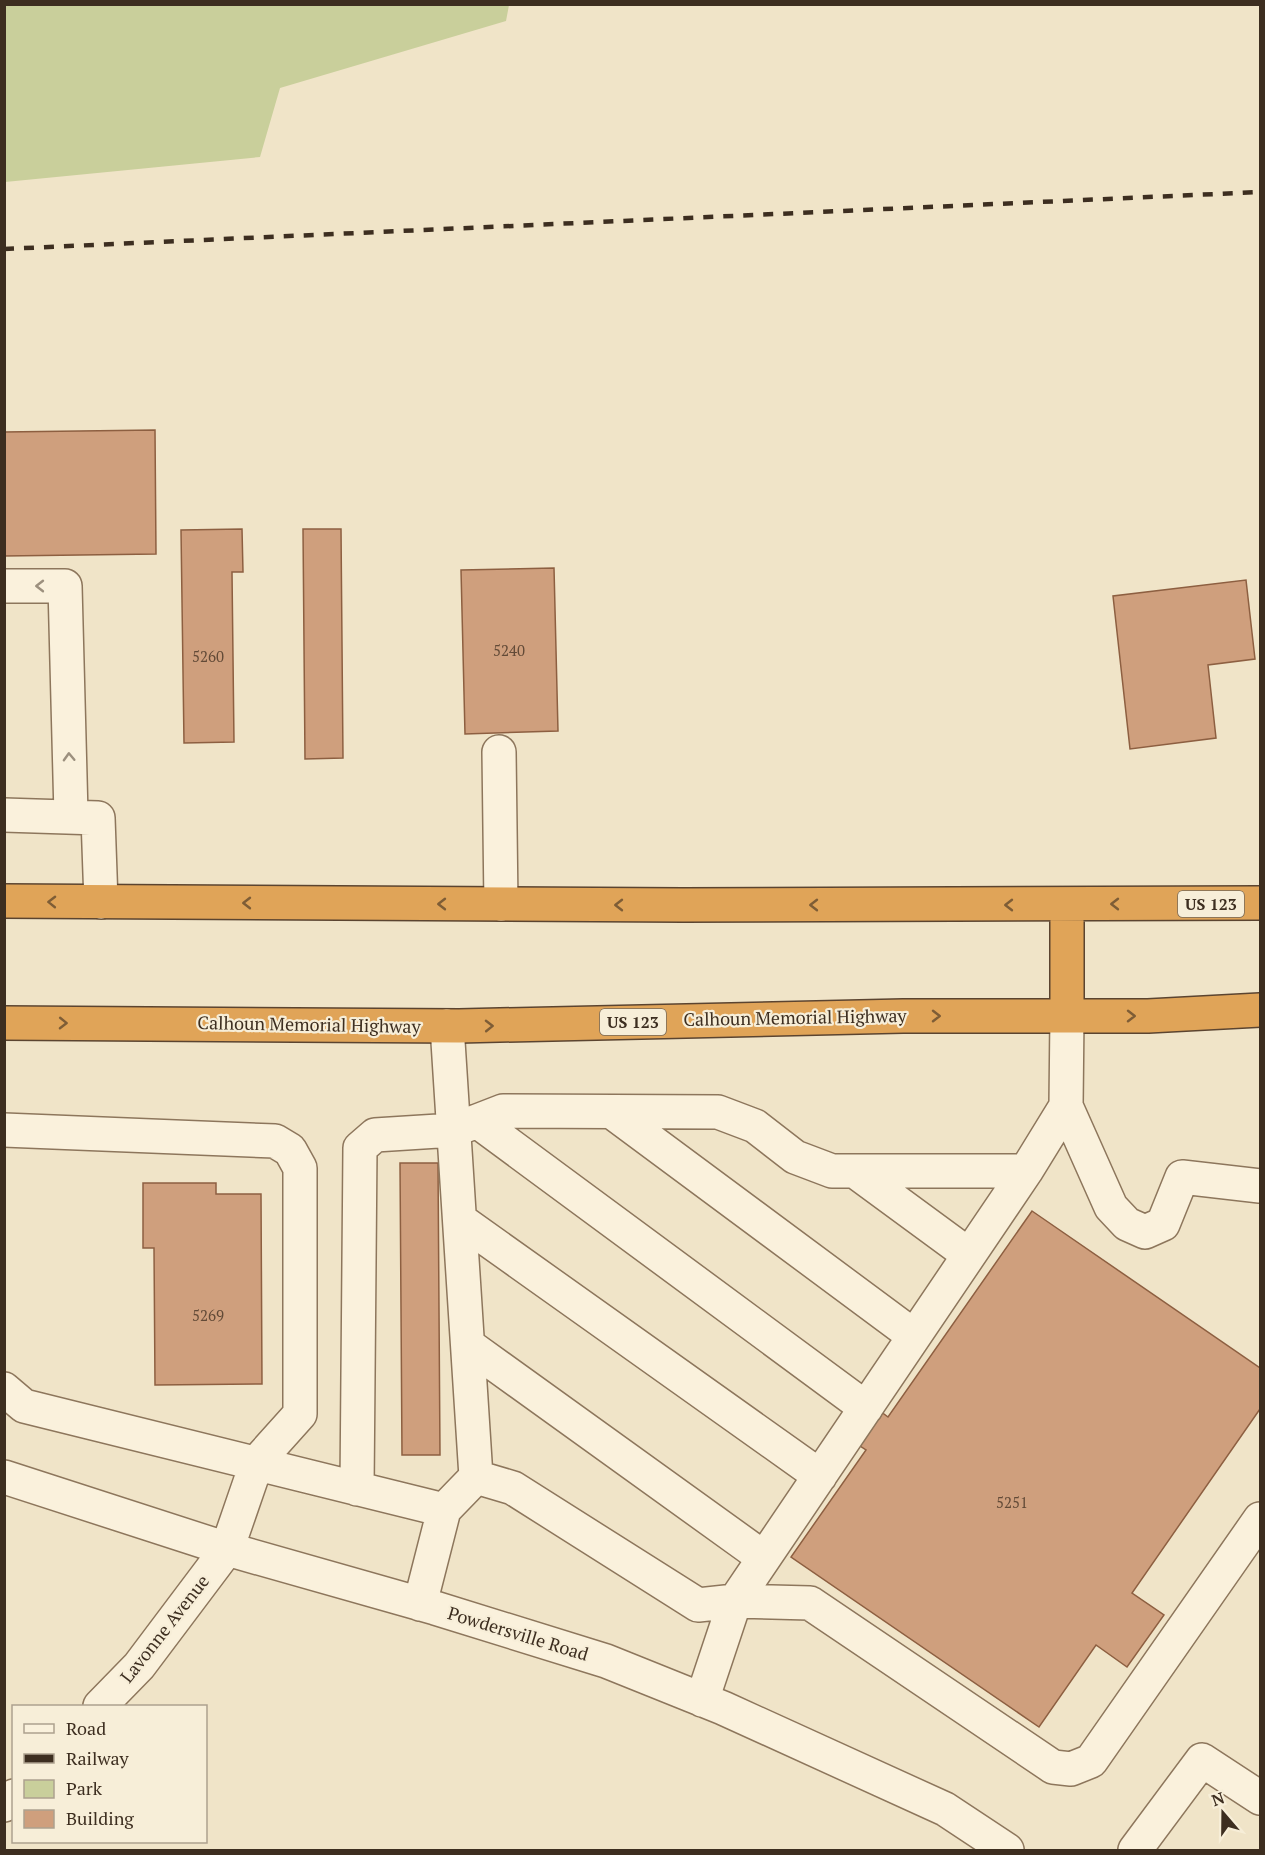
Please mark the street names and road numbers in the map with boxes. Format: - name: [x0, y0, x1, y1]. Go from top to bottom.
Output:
- road number: US 123: [1178, 891, 1244, 917]
- street label: Calhoun Memorial Highway: [683, 1003, 908, 1031]
- road number: US 123: [600, 1009, 666, 1035]
- street label: Calhoun Memorial Highway: [197, 1010, 422, 1038]
- street label: Lavonne Avenue: [114, 1569, 214, 1687]
- street label: Powdersville Road: [445, 1600, 591, 1666]

